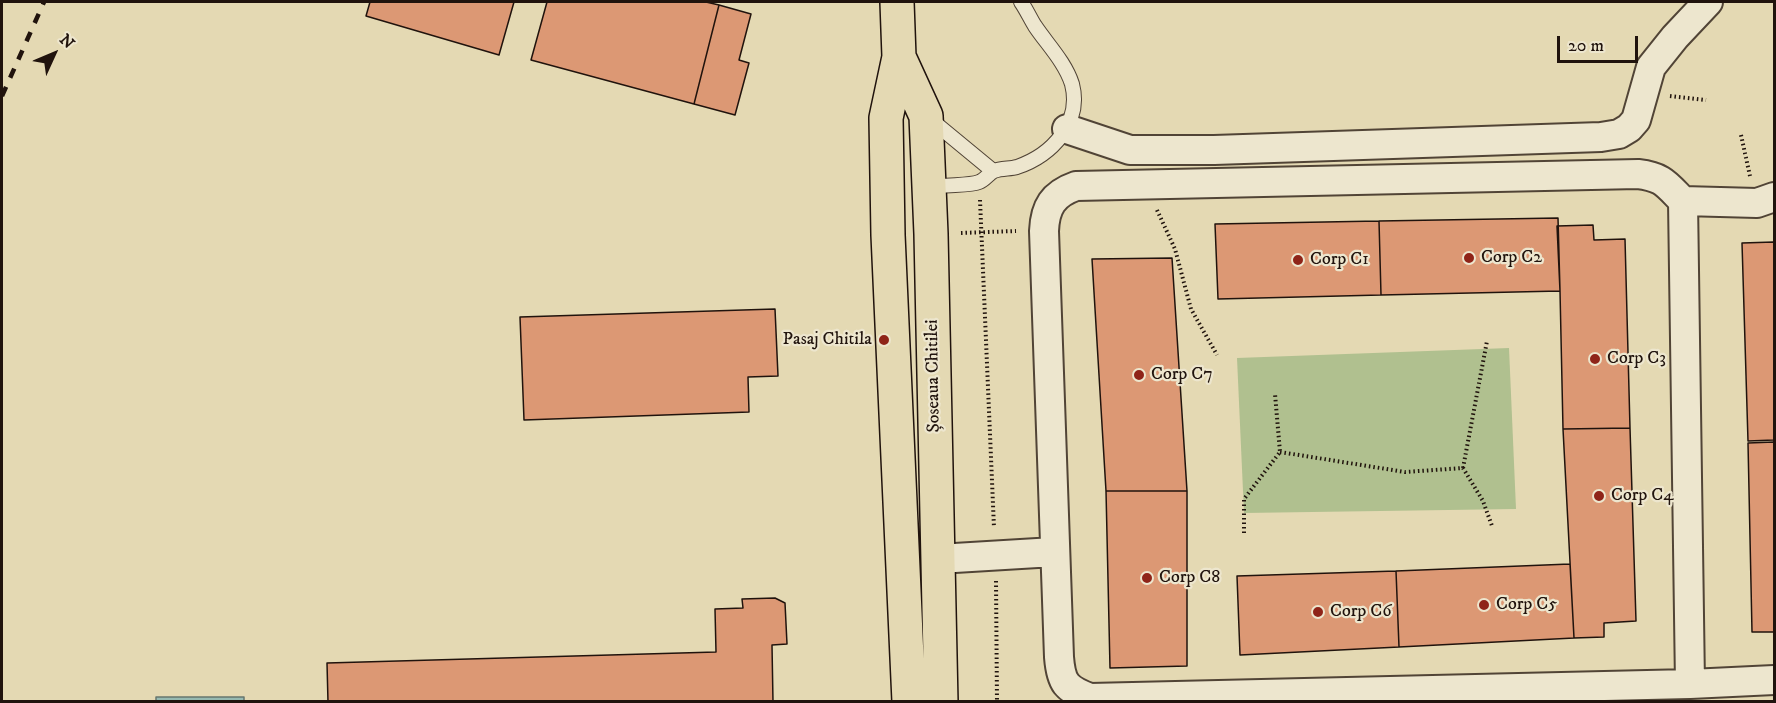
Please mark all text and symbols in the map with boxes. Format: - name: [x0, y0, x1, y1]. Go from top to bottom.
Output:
- north arrow: [24, 24, 84, 84]
- scale bar: [1560, 24, 1641, 62]
- text: N: [55, 30, 79, 53]
- text: 20 m: [1568, 35, 1604, 57]
- place label: Corp C2: [1481, 247, 1542, 269]
- place label: Corp C1: [1310, 249, 1369, 271]
- marker: Corp C2: [1462, 251, 1476, 265]
- marker: Corp C1: [1291, 253, 1305, 267]
- street label: Șoseaua Chitilei: [922, 319, 946, 433]
- place label: Pasaj Chitila: [783, 329, 872, 351]
- marker: Pasaj Chitila: [877, 333, 891, 347]
- place label: Corp C3: [1607, 348, 1666, 370]
- marker: Corp C3: [1588, 352, 1602, 366]
- place label: Corp C7: [1151, 364, 1213, 386]
- marker: Corp C7: [1132, 368, 1146, 382]
- place label: Corp C4: [1611, 485, 1674, 507]
- marker: Corp C4: [1592, 489, 1606, 503]
- place label: Corp C8: [1159, 567, 1220, 589]
- marker: Corp C8: [1140, 571, 1154, 585]
- place label: Corp C5: [1496, 594, 1557, 616]
- marker: Corp C5: [1477, 598, 1491, 612]
- place label: Corp C6: [1330, 601, 1392, 623]
- marker: Corp C6: [1311, 605, 1325, 619]

